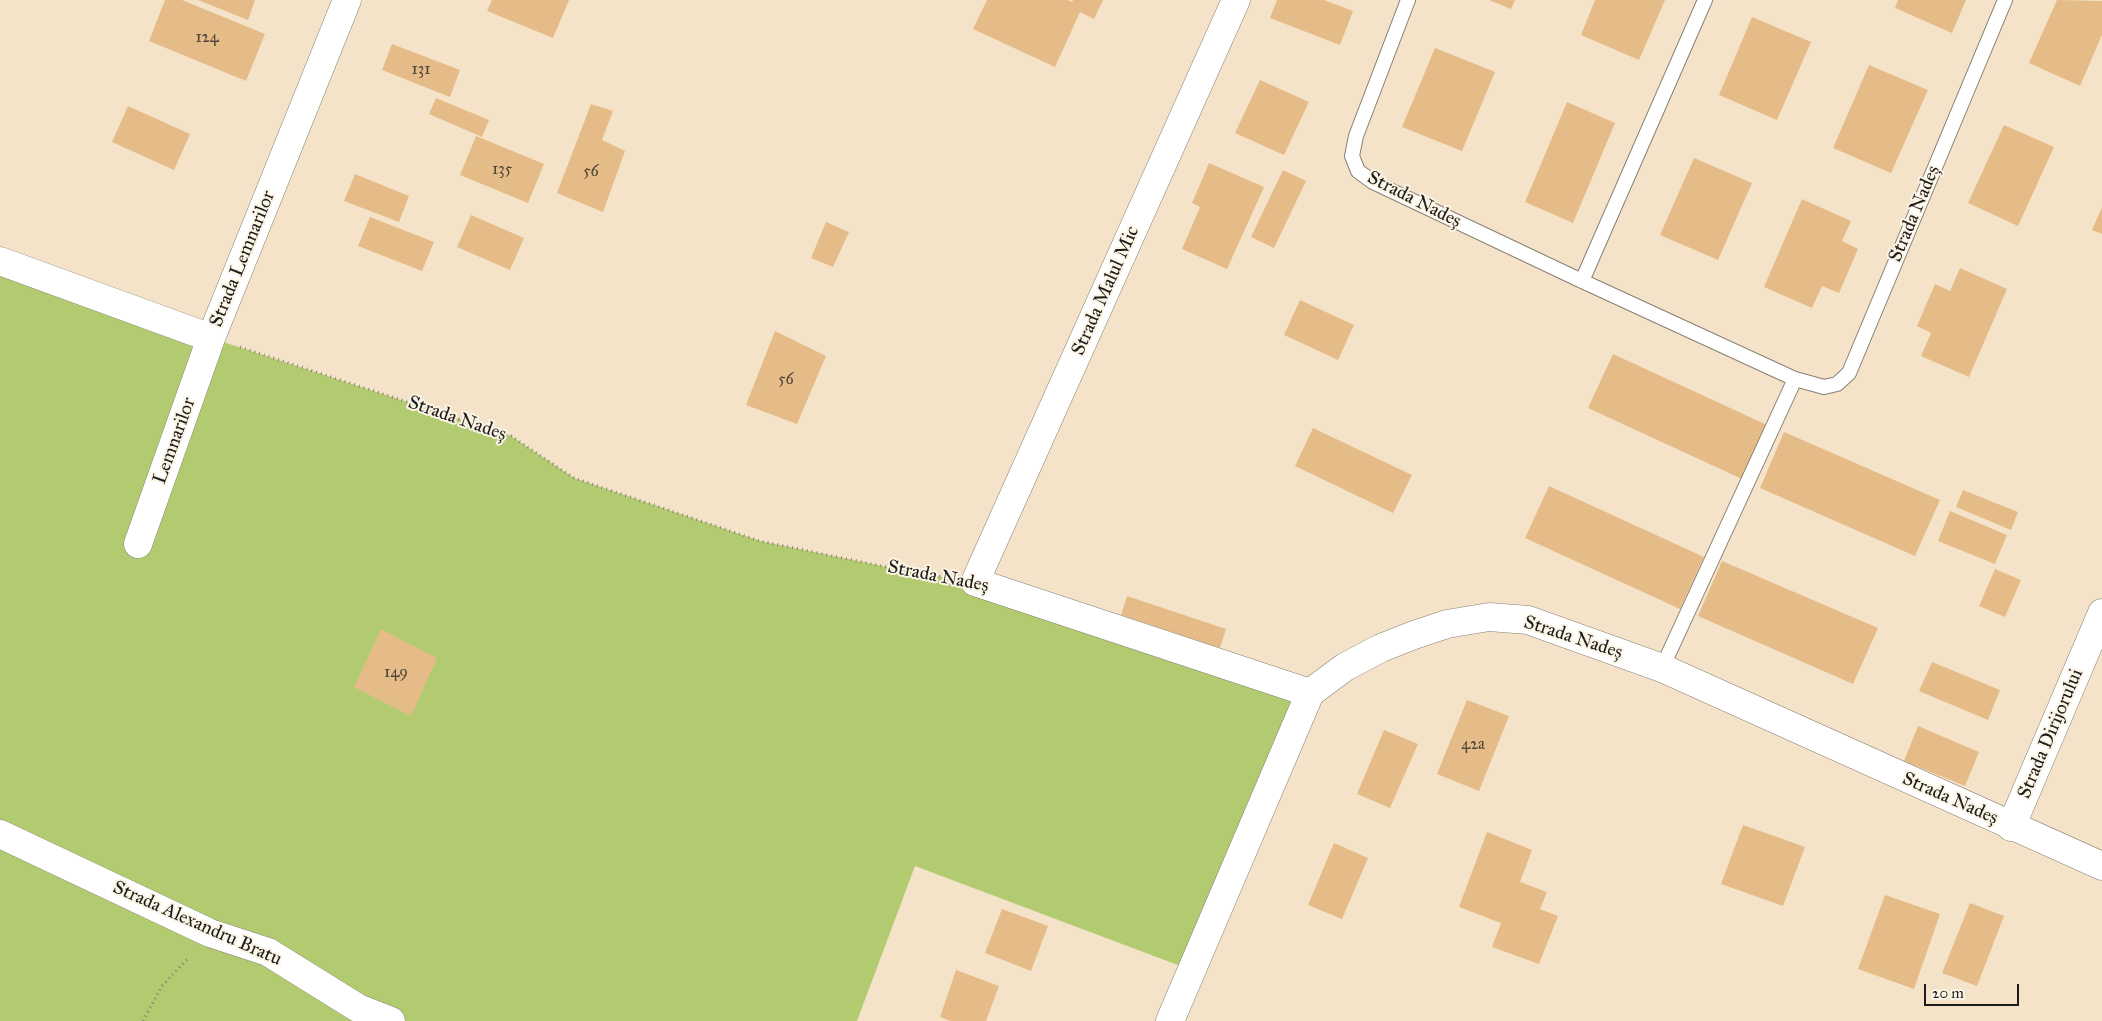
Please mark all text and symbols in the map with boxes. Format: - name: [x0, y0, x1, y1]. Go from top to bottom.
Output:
- house number: 124: [195, 28, 219, 48]
- house number: 131: [411, 60, 431, 80]
- house number: 135: [492, 160, 512, 180]
- house number: 56: [583, 162, 599, 182]
- street label: Strada Nadeș: [1884, 162, 1946, 266]
- street label: Strada Nadeș: [1363, 167, 1465, 233]
- street label: Strada Lemnarilor: [205, 188, 281, 330]
- street label: Strada Malul Mic: [1067, 223, 1145, 359]
- house number: 56: [778, 370, 794, 390]
- street label: Strada Nadeș: [405, 392, 509, 446]
- street label: Lemnarilor: [149, 395, 201, 487]
- street label: Strada Nadeș: [885, 556, 991, 598]
- street label: Strada Nadeș: [1521, 611, 1625, 665]
- house number: 149: [384, 663, 408, 683]
- street label: Strada Dirijorului: [2013, 666, 2089, 802]
- house number: 42a: [1461, 735, 1485, 755]
- street label: Strada Nadeș: [1899, 768, 2001, 830]
- street label: Strada Alexandru Bratu: [109, 876, 285, 972]
- scale bar: [1927, 974, 2022, 1006]
- text: 20 m: [1932, 984, 1964, 1002]

